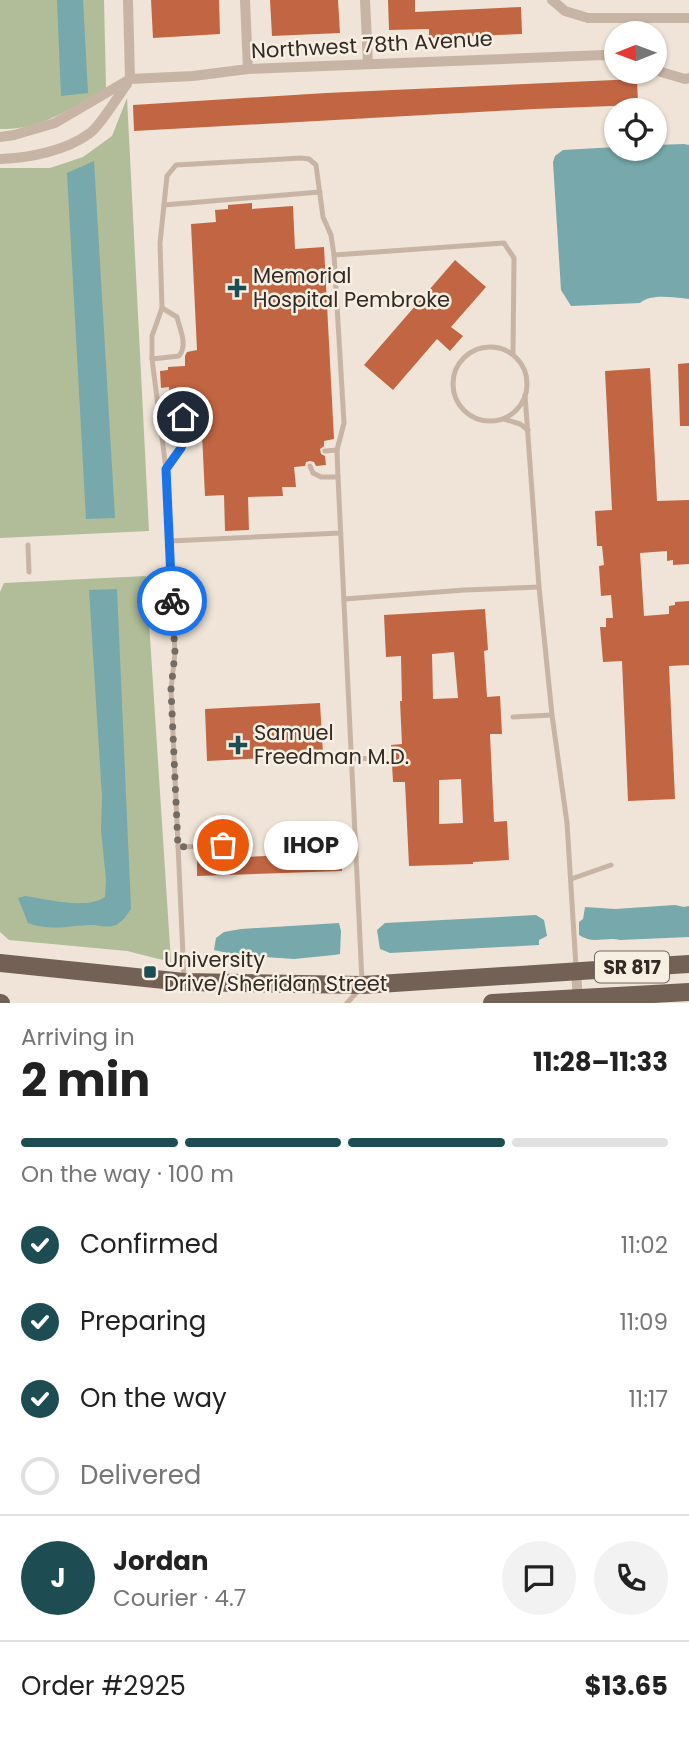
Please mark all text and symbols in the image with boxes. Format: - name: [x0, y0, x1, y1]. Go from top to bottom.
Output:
- north arrow: [604, 21, 667, 84]
- map controls: [604, 21, 667, 161]
- street label: Northwest 78th Avenue: [250, 24, 493, 65]
- button: locate: [604, 98, 667, 161]
- place label: Memorial Hospital Pembroke: [253, 261, 450, 314]
- marker: Memorial Hospital Pembroke: [227, 278, 247, 298]
- pin: [153, 387, 213, 447]
- icon: home: [164, 398, 202, 436]
- courier: [137, 566, 207, 636]
- icon: bike: [153, 582, 191, 620]
- place label: Samuel Freedman M.D.: [254, 718, 409, 771]
- marker: Samuel Freedman M.D.: [228, 735, 248, 755]
- pin: [193, 815, 253, 875]
- callout: IHOP: [265, 820, 360, 870]
- icon: bag: [204, 826, 242, 864]
- text: IHOP: [283, 829, 339, 861]
- place label: University Drive/Sheridan Street: [164, 945, 387, 998]
- road number: SR 817: [595, 951, 669, 982]
- marker: University Drive/Sheridan Street: [142, 964, 158, 980]
- text: Arriving in: [21, 1021, 135, 1053]
- text: 11:28–11:33: [533, 1044, 668, 1080]
- text: 2 min: [21, 1048, 150, 1112]
- text: On the way · 100 m: [21, 1158, 234, 1190]
- icon: check: [21, 1226, 59, 1264]
- text: Confirmed: [80, 1226, 218, 1262]
- text: 11:02: [621, 1229, 668, 1261]
- icon: check: [21, 1303, 59, 1341]
- text: Preparing: [80, 1303, 206, 1339]
- text: 11:09: [619, 1306, 668, 1338]
- icon: check: [21, 1380, 59, 1418]
- text: On the way: [80, 1380, 227, 1416]
- text: 11:17: [628, 1383, 668, 1415]
- text: Delivered: [80, 1457, 201, 1493]
- button: chat: [502, 1541, 576, 1615]
- button: phone: [594, 1541, 668, 1615]
- text: Jordan: [113, 1543, 209, 1579]
- text: J: [50, 1560, 66, 1596]
- text: Courier · 4.7: [113, 1582, 246, 1614]
- text: Order #2925: [21, 1668, 186, 1704]
- text: $13.65: [585, 1668, 668, 1704]

